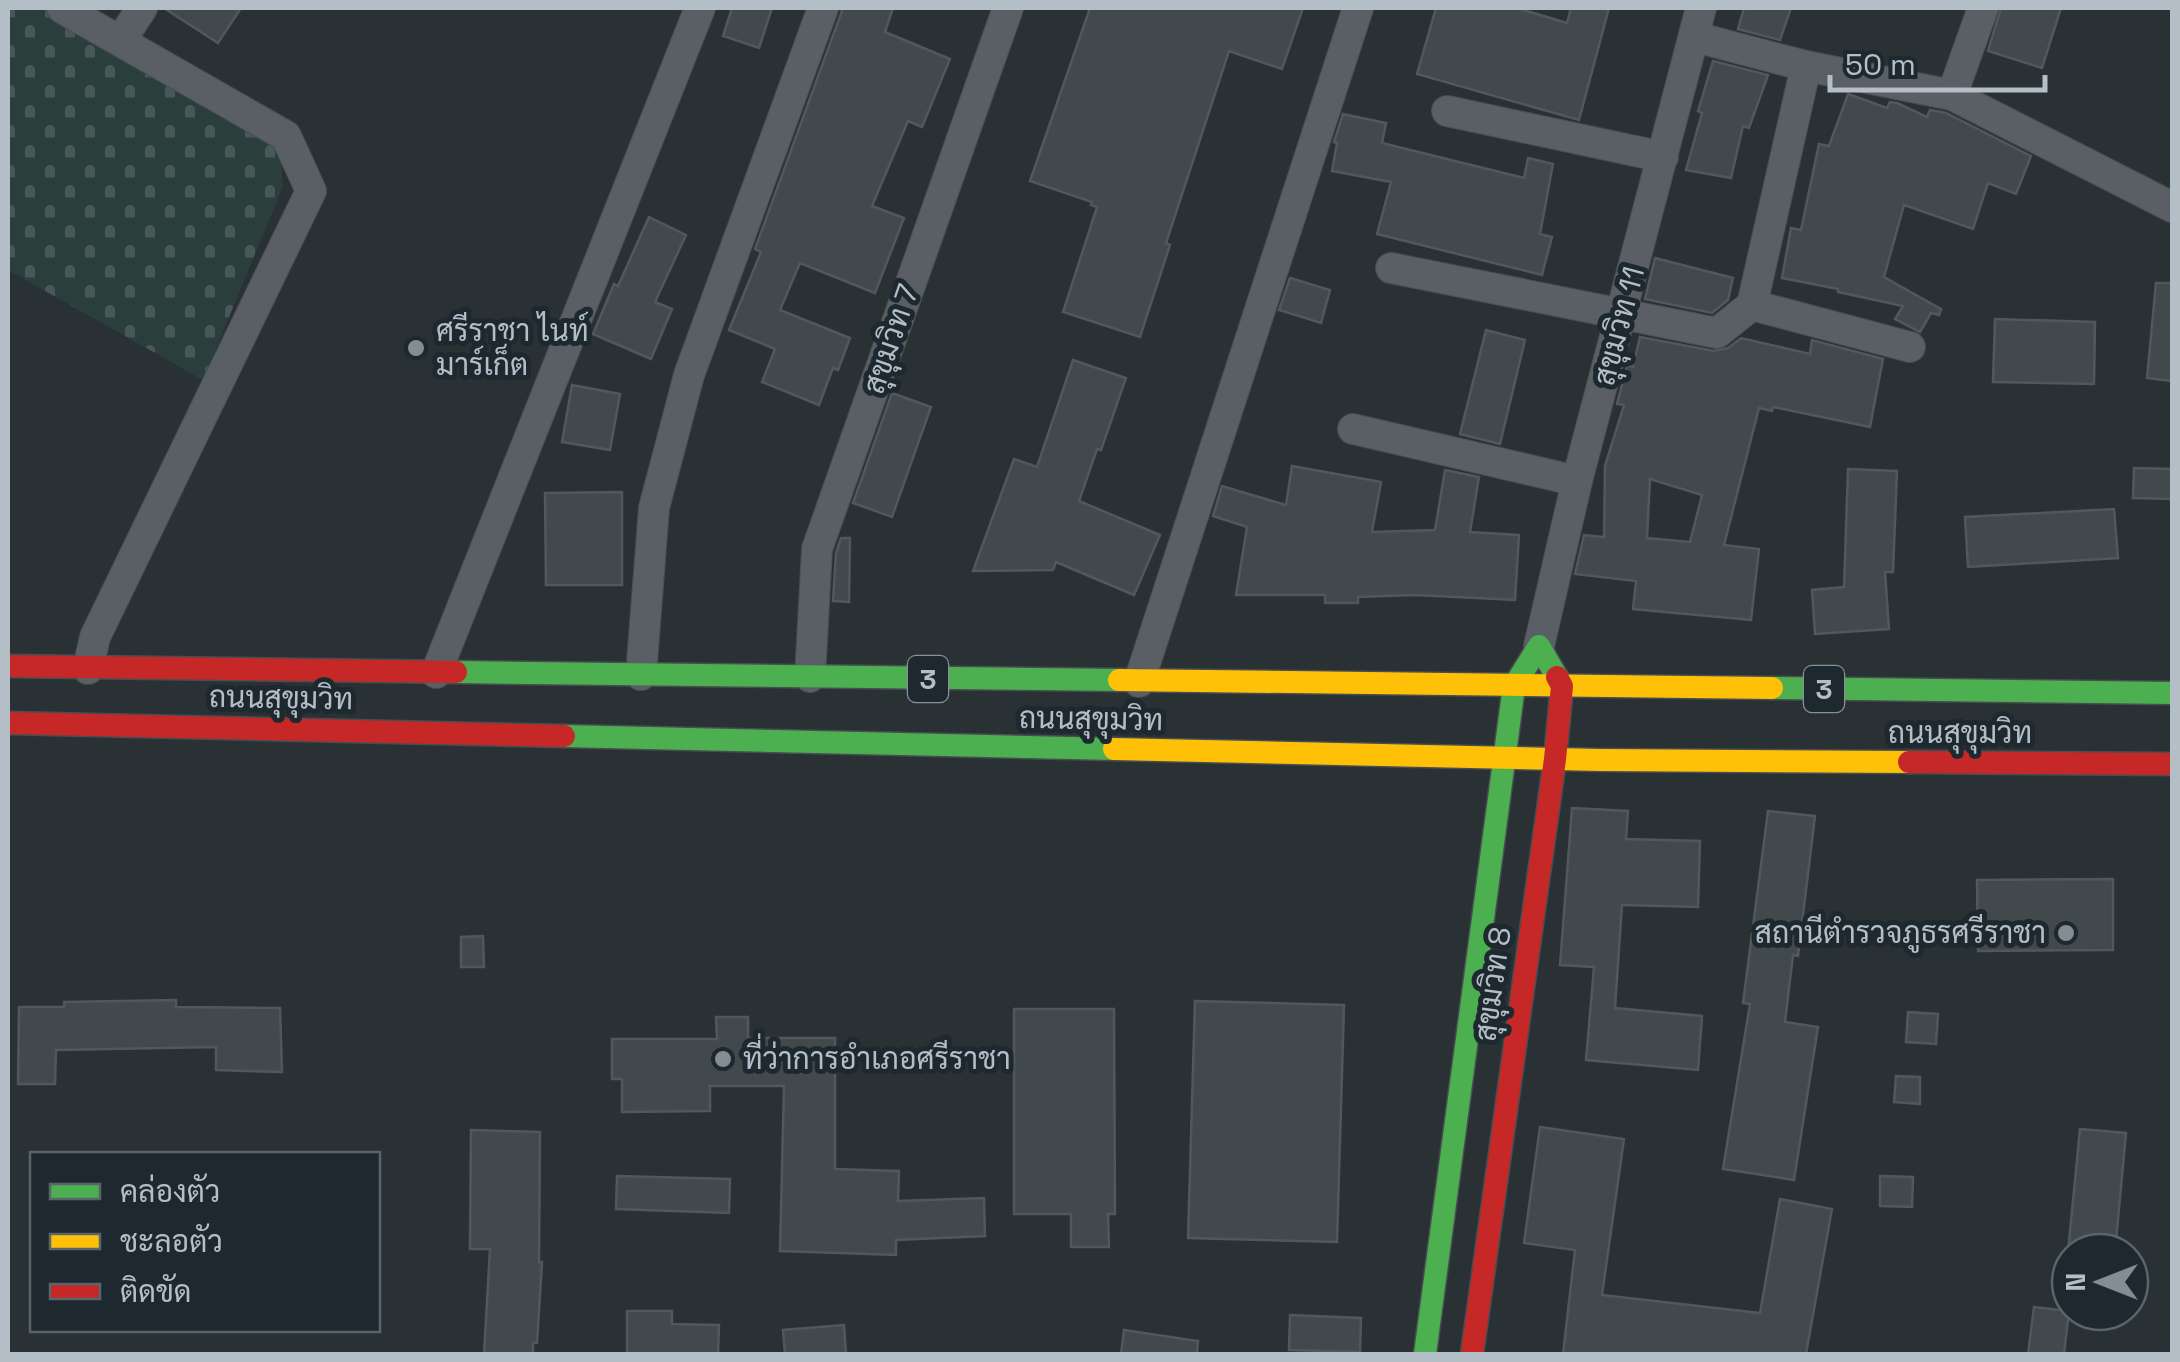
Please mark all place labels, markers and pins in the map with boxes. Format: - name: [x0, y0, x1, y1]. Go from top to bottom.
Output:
- place label: ศรีราชา ไนท์ มาร์เก็ต: [436, 311, 589, 384]
- marker: ศรีราชา ไนท์ มาร์เก็ต: [405, 337, 427, 359]
- place label: สถานีตำรวจภูธรศรีราชา: [1755, 913, 2046, 953]
- marker: สถานีตำรวจภูธรศรีราชา: [2055, 922, 2077, 944]
- place label: ที่ว่าการอำเภอศรีราชา: [743, 1033, 1011, 1078]
- marker: ที่ว่าการอำเภอศรีราชา: [712, 1048, 734, 1070]

